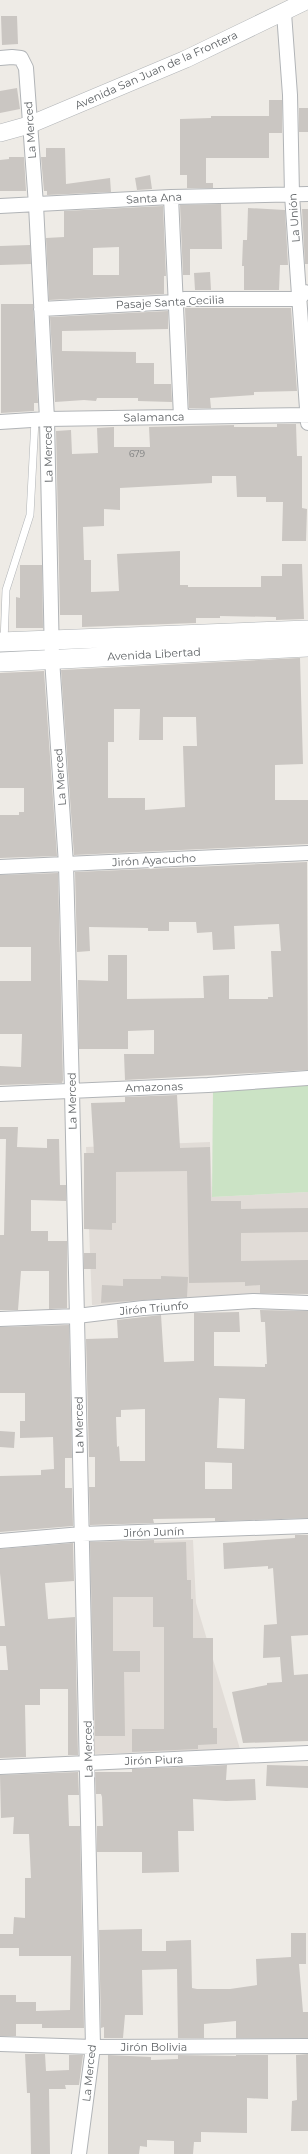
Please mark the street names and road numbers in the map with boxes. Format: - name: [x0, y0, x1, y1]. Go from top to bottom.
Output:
- street label: Avenida San Juan de la Frontera: [72, 28, 240, 112]
- street label: La Merced: [21, 101, 39, 159]
- street label: Santa Ana: [126, 190, 182, 206]
- street label: La Unión: [285, 193, 303, 243]
- street label: Pasaje Santa Cecilia: [115, 292, 225, 312]
- street label: Salamanca: [123, 409, 185, 425]
- street label: La Merced: [40, 425, 56, 483]
- street label: Avenida Libertad: [107, 645, 201, 663]
- street label: La Merced: [51, 748, 69, 806]
- street label: Jirón Ayacucho: [111, 851, 196, 869]
- street label: La Merced: [64, 1072, 80, 1130]
- street label: Amazonas: [125, 1079, 184, 1095]
- street label: Jirón Triunfo: [118, 1298, 189, 1318]
- street label: La Merced: [71, 1396, 87, 1454]
- street label: Jirón Junín: [122, 1524, 185, 1540]
- street label: La Merced: [80, 1720, 96, 1778]
- street label: Jirón Piura: [123, 1752, 184, 1768]
- street label: Jirón Bolivia: [120, 2040, 187, 2054]
- street label: La Merced: [79, 2044, 99, 2102]

